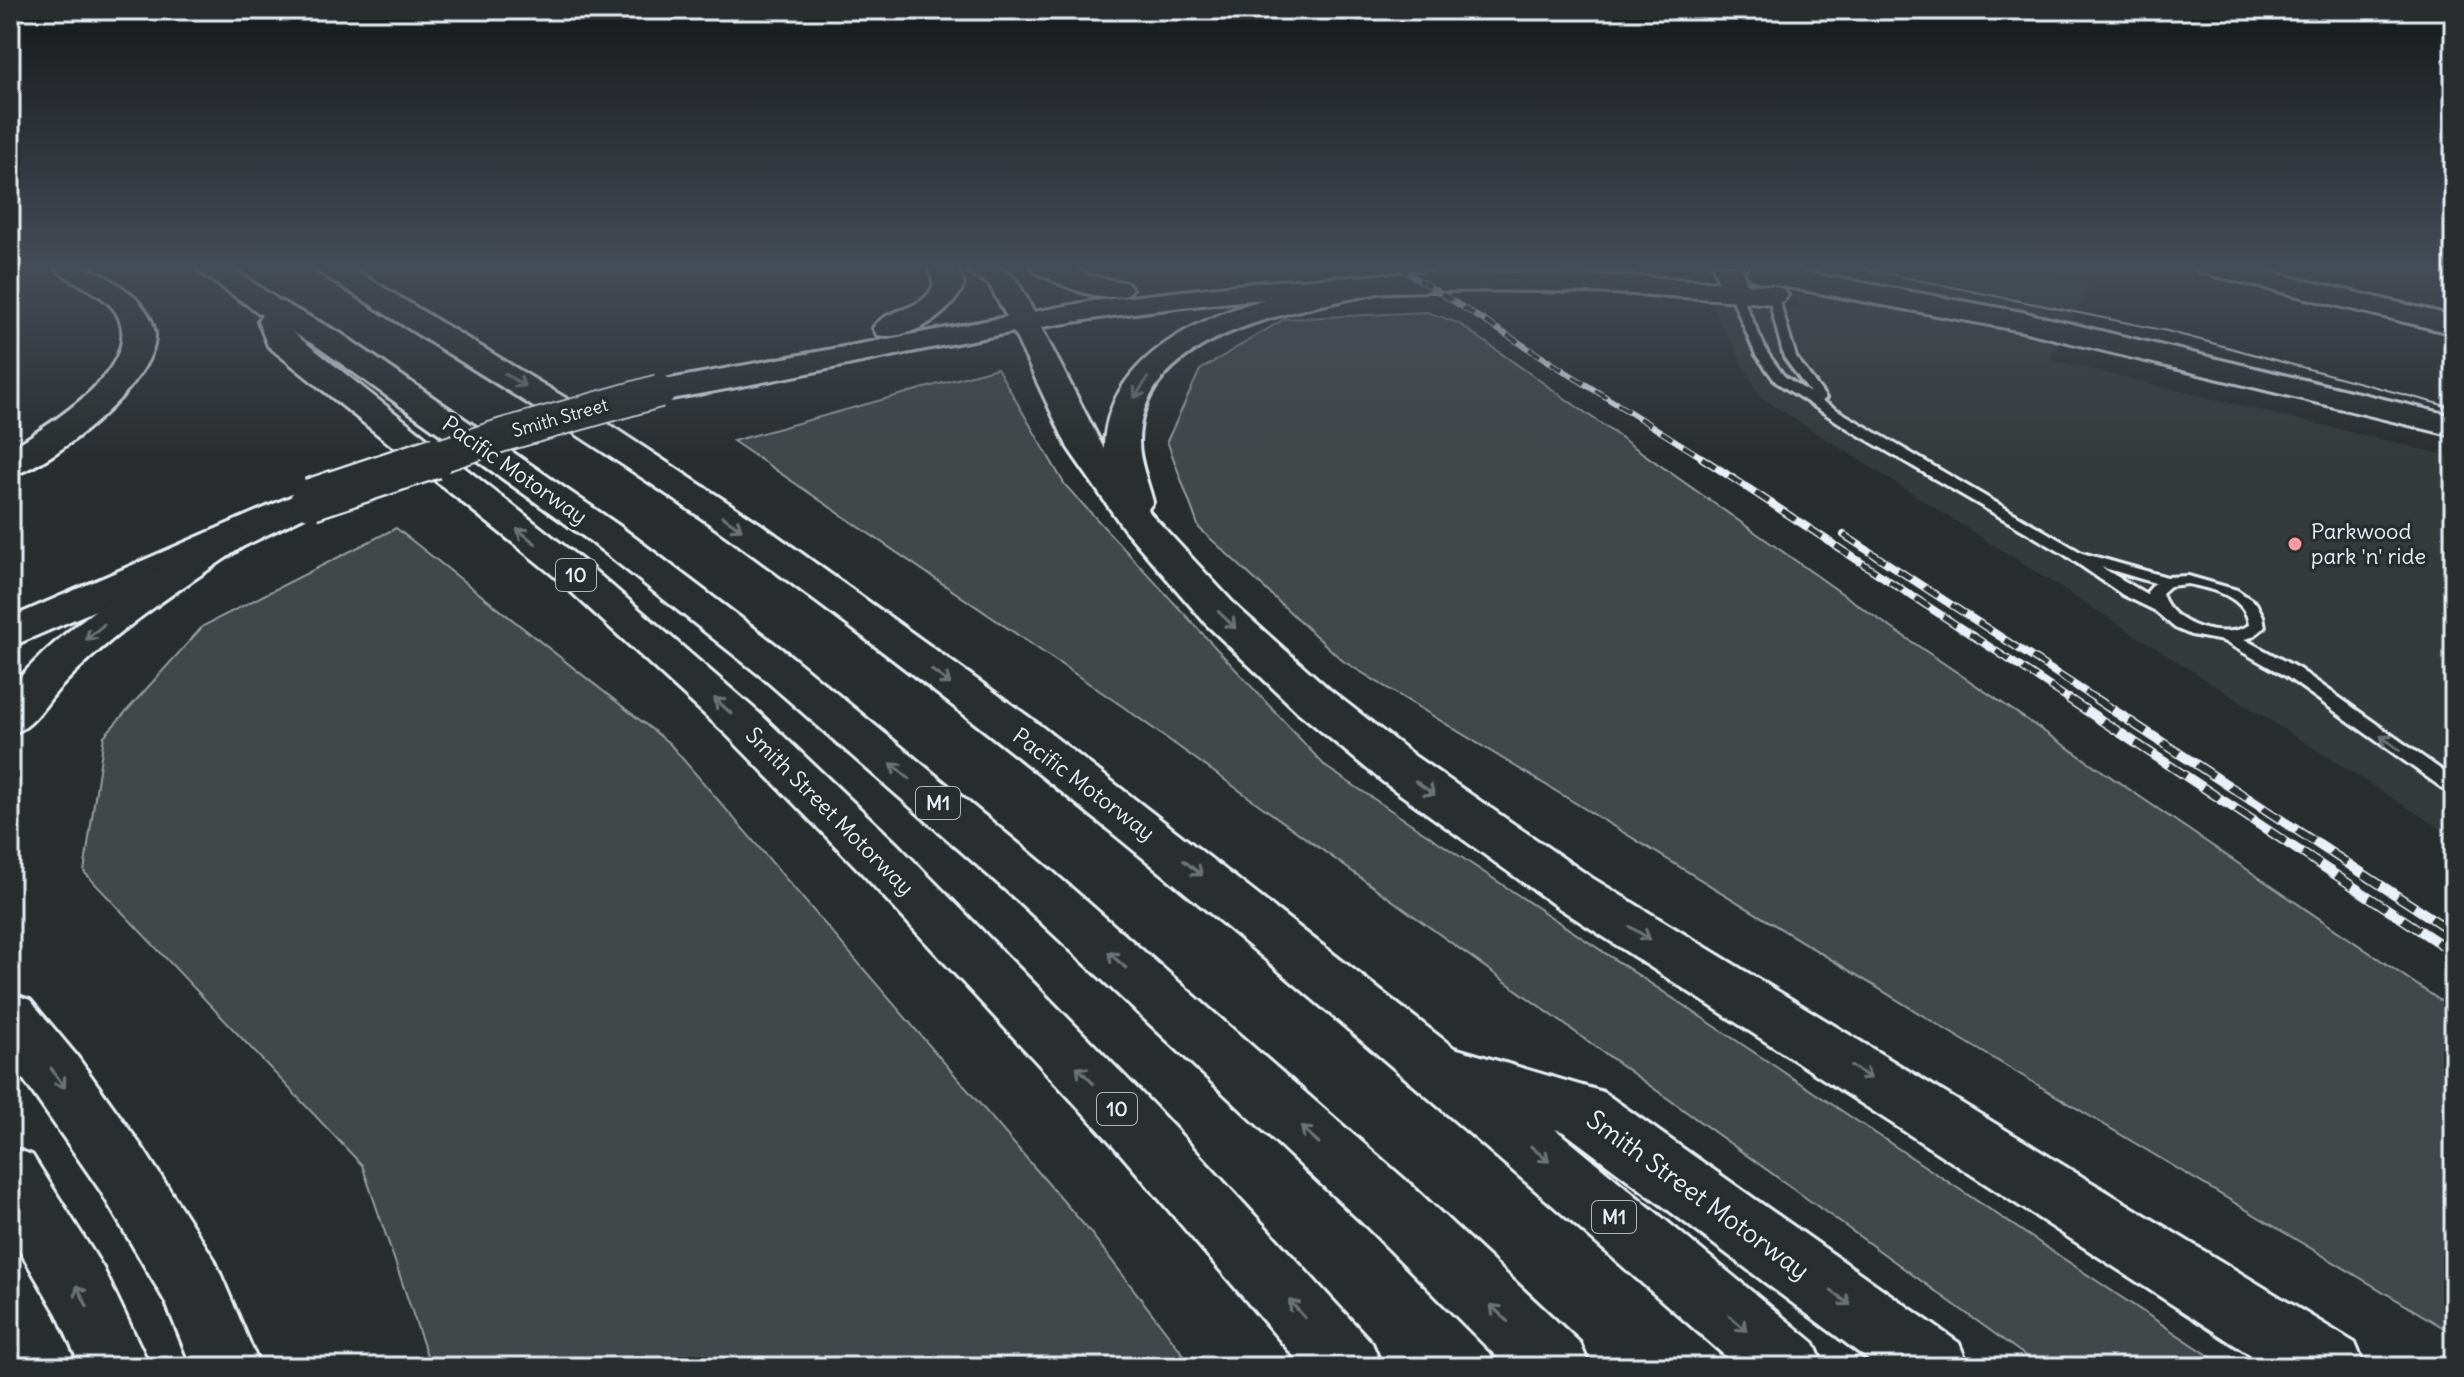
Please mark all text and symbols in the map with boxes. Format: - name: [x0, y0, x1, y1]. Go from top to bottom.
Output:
- one-way arrow: [503, 373, 526, 389]
- one-way arrow: [1133, 377, 1149, 399]
- street label: Smith Street: [509, 393, 610, 442]
- street label: Pacific Motorway: [437, 410, 593, 530]
- one-way arrow: [720, 515, 743, 531]
- place label: Parkwood park 'n' ride: [2311, 517, 2426, 570]
- one-way arrow: [516, 527, 537, 544]
- marker: Parkwood park 'n' ride: [2286, 535, 2304, 553]
- road number: 10: [556, 559, 596, 591]
- one-way arrow: [1217, 610, 1236, 629]
- one-way arrow: [86, 623, 106, 641]
- one-way arrow: [930, 669, 952, 685]
- one-way arrow: [713, 697, 733, 715]
- street label: Smith Street Motorway: [740, 721, 920, 901]
- street label: Pacific Motorway: [1007, 721, 1161, 847]
- one-way arrow: [2380, 735, 2401, 752]
- one-way arrow: [890, 762, 911, 780]
- one-way arrow: [1414, 779, 1435, 796]
- road number: M1: [916, 787, 960, 819]
- one-way arrow: [1182, 859, 1203, 877]
- one-way arrow: [1628, 926, 1651, 942]
- one-way arrow: [1108, 951, 1128, 969]
- one-way arrow: [1849, 1063, 1871, 1080]
- one-way arrow: [1076, 1065, 1094, 1085]
- one-way arrow: [50, 1066, 67, 1088]
- road number: 10: [1097, 1093, 1137, 1125]
- street label: Smith Street Motorway: [1580, 1103, 1816, 1287]
- one-way arrow: [1300, 1125, 1320, 1144]
- one-way arrow: [1530, 1145, 1550, 1163]
- road number: M1: [1592, 1201, 1636, 1233]
- one-way arrow: [74, 1285, 90, 1309]
- one-way arrow: [1830, 1290, 1852, 1306]
- one-way arrow: [1288, 1299, 1306, 1319]
- one-way arrow: [1490, 1304, 1509, 1323]
- one-way arrow: [1728, 1314, 1748, 1332]

